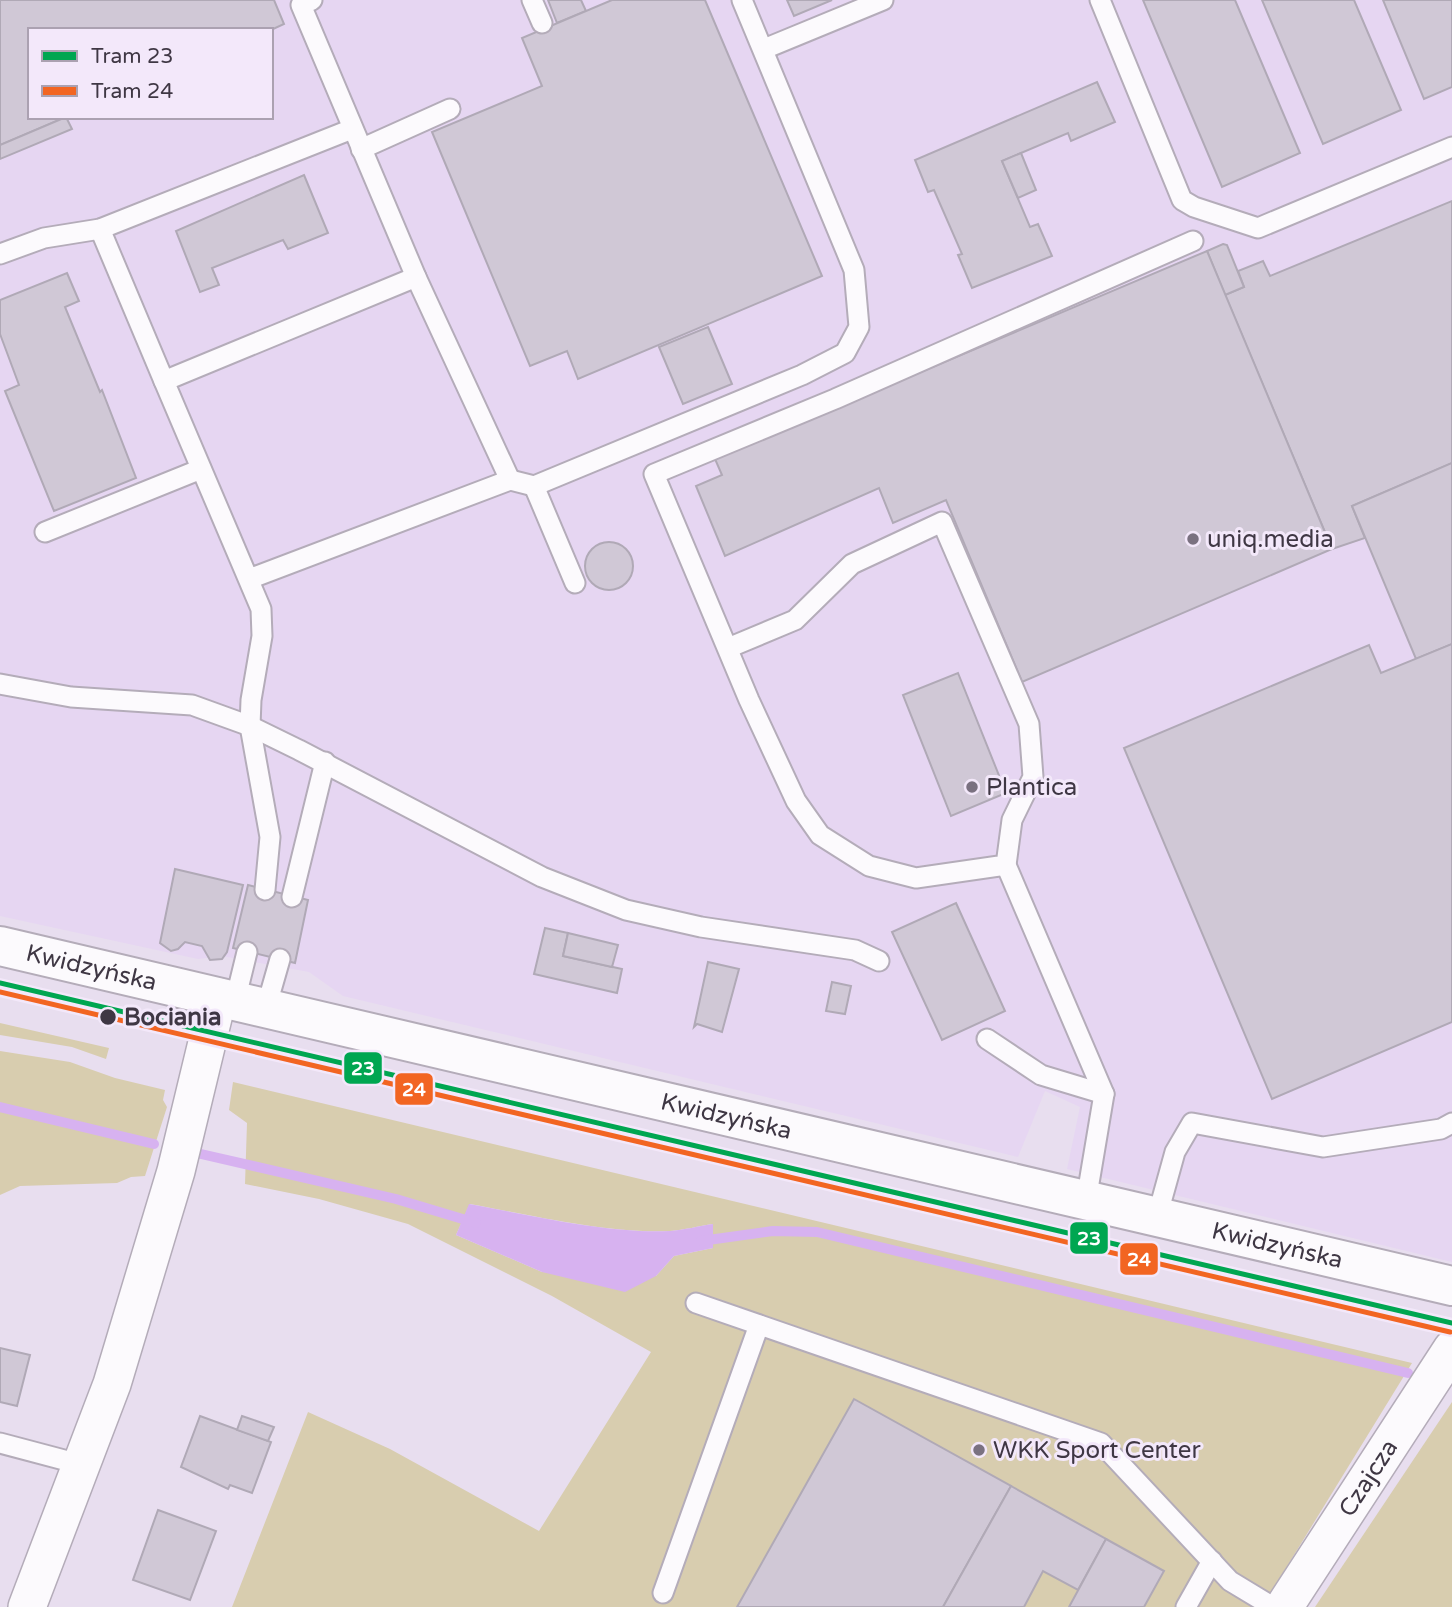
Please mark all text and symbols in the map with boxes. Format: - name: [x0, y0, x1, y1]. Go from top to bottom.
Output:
- legend: [28, 28, 273, 119]
- text: Tram 23: [91, 44, 174, 69]
- text: Tram 24: [91, 79, 174, 104]
- place label: uniq.media: [1207, 525, 1334, 554]
- marker: uniq.media: [1185, 531, 1201, 547]
- place label: Plantica: [986, 773, 1077, 802]
- marker: Plantica: [964, 779, 980, 795]
- street label: Kwidzyńska: [23, 938, 160, 997]
- place label: Bociania: [124, 1003, 221, 1032]
- marker: Bociania: [98, 1007, 118, 1027]
- line badge: 23: [343, 1051, 383, 1085]
- text: 23: [351, 1058, 375, 1080]
- line badge: 24: [394, 1072, 434, 1106]
- text: 24: [402, 1079, 426, 1101]
- street label: Kwidzyńska: [658, 1087, 795, 1145]
- street label: Kwidzyńska: [1209, 1216, 1346, 1274]
- line badge: 23: [1069, 1221, 1109, 1255]
- text: 23: [1077, 1228, 1101, 1250]
- line badge: 24: [1119, 1242, 1159, 1276]
- text: 24: [1127, 1249, 1151, 1271]
- street label: Czajcza: [1332, 1434, 1404, 1522]
- place label: WKK Sport Center: [993, 1436, 1201, 1465]
- marker: WKK Sport Center: [971, 1442, 987, 1458]

